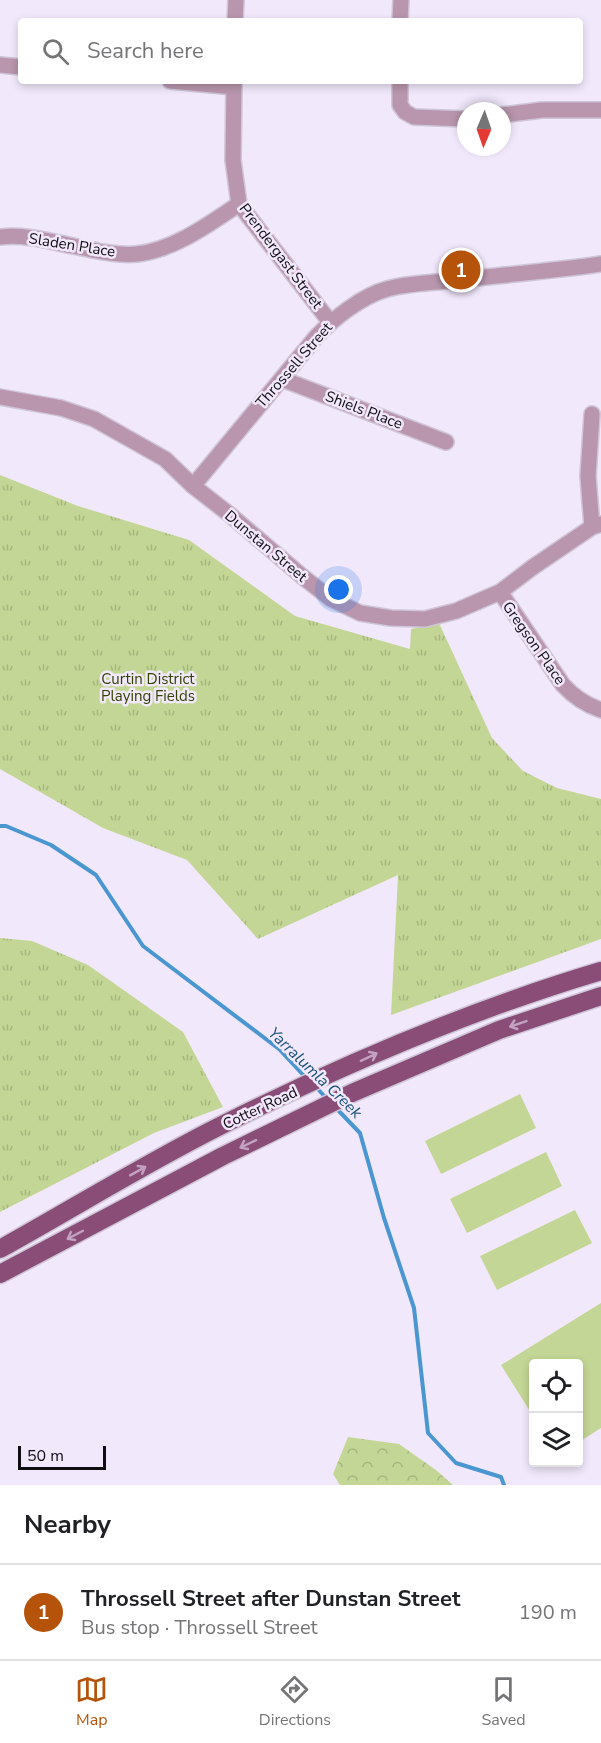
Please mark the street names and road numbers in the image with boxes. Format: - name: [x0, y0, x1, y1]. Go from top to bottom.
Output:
- street label: Prendergast Street: [235, 199, 328, 313]
- street label: Sladen Place: [27, 228, 117, 262]
- street label: Throssell Street: [251, 317, 337, 412]
- street label: Shiels Place: [322, 386, 406, 434]
- street label: Dunstan Street: [221, 506, 312, 587]
- street label: Gregson Place: [498, 597, 570, 689]
- street label: Cotter Road: [219, 1082, 301, 1134]

